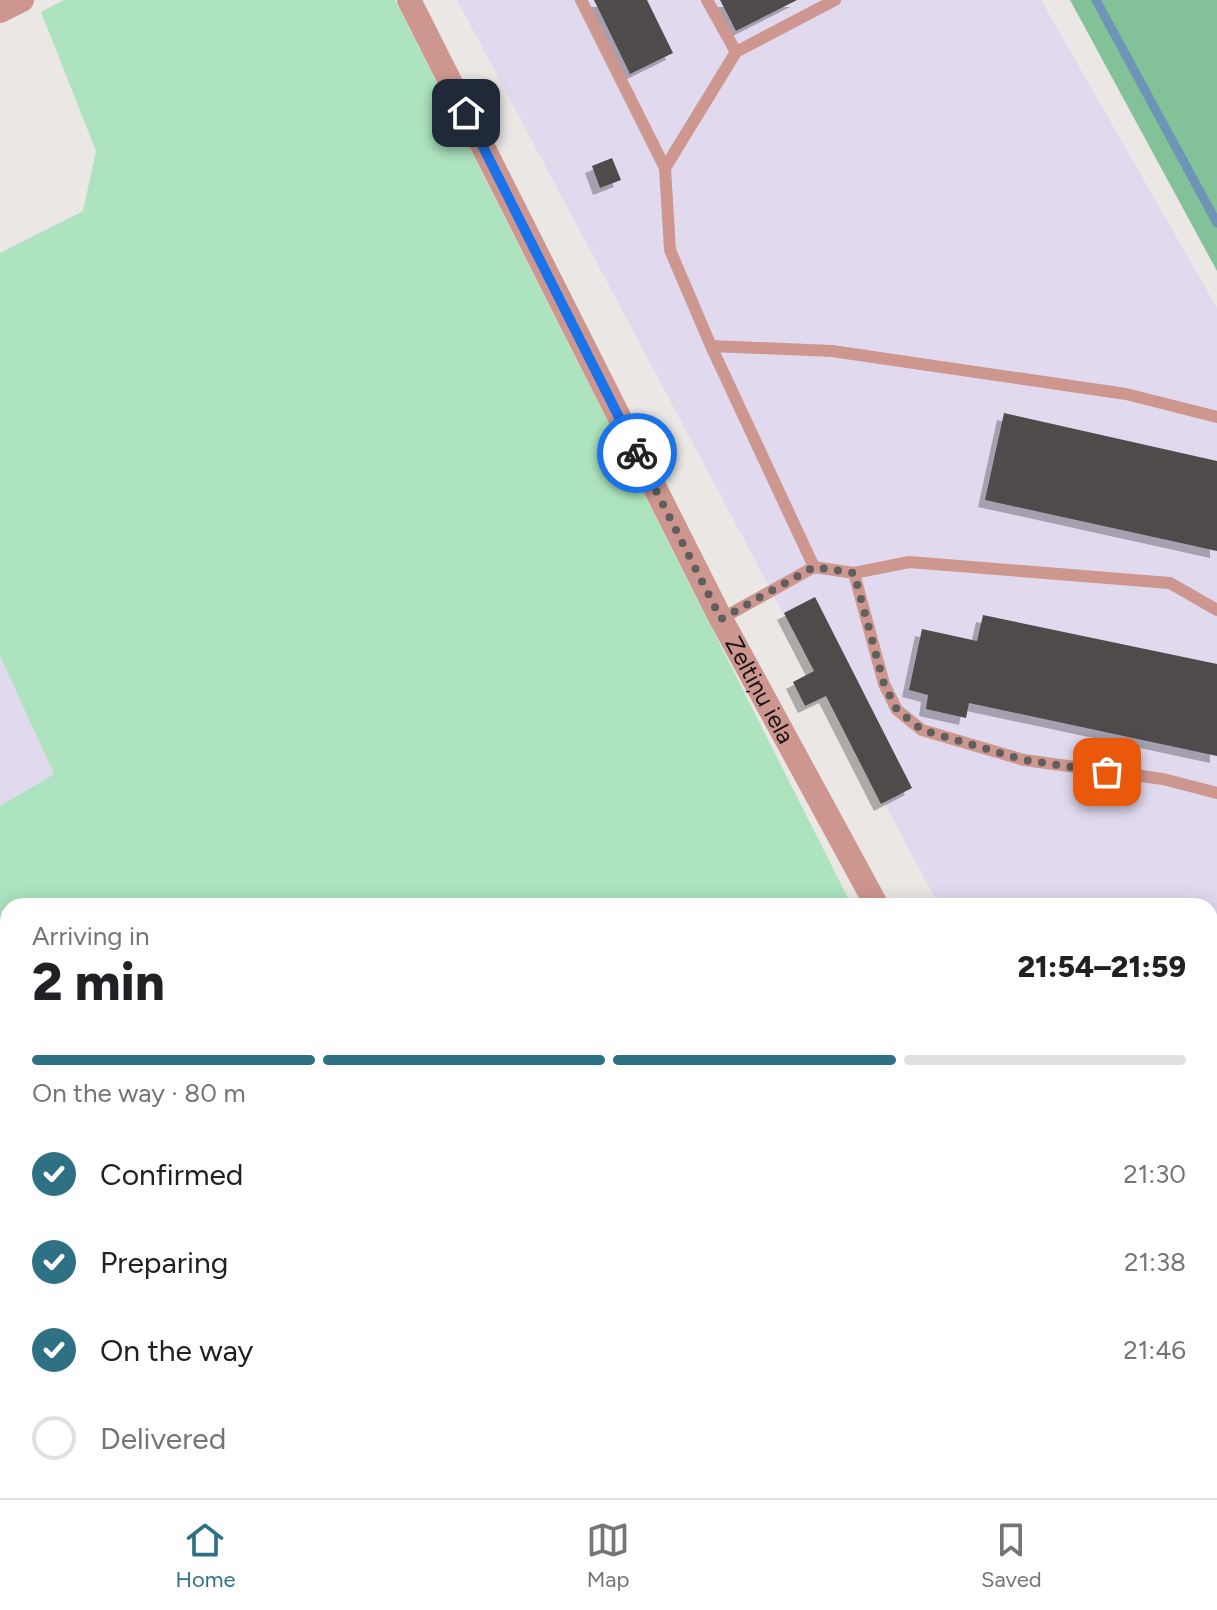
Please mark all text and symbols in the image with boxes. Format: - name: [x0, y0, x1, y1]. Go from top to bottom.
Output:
- pin: [432, 79, 500, 147]
- icon: home: [444, 91, 488, 135]
- courier: [597, 413, 677, 493]
- icon: bike: [615, 431, 659, 475]
- street label: Zeltiņu iela: [719, 631, 801, 748]
- pin: [1073, 738, 1141, 806]
- icon: bag: [1085, 750, 1129, 794]
- text: Arriving in: [32, 920, 150, 952]
- text: 21:54–21:59: [1017, 948, 1186, 985]
- text: 2 min: [32, 951, 165, 1013]
- text: On the way · 80 m: [32, 1077, 246, 1109]
- icon: check: [32, 1152, 76, 1196]
- text: Confirmed: [100, 1156, 243, 1193]
- text: 21:30: [1123, 1158, 1186, 1190]
- icon: check: [32, 1240, 76, 1284]
- text: Preparing: [100, 1244, 228, 1281]
- text: 21:38: [1124, 1246, 1186, 1278]
- icon: check: [32, 1328, 76, 1372]
- text: On the way: [100, 1332, 253, 1369]
- text: 21:46: [1123, 1334, 1186, 1366]
- text: Delivered: [100, 1420, 226, 1457]
- tab: Home: [175, 1518, 235, 1593]
- tab: Map: [586, 1518, 630, 1593]
- tab: Saved: [981, 1518, 1042, 1593]

